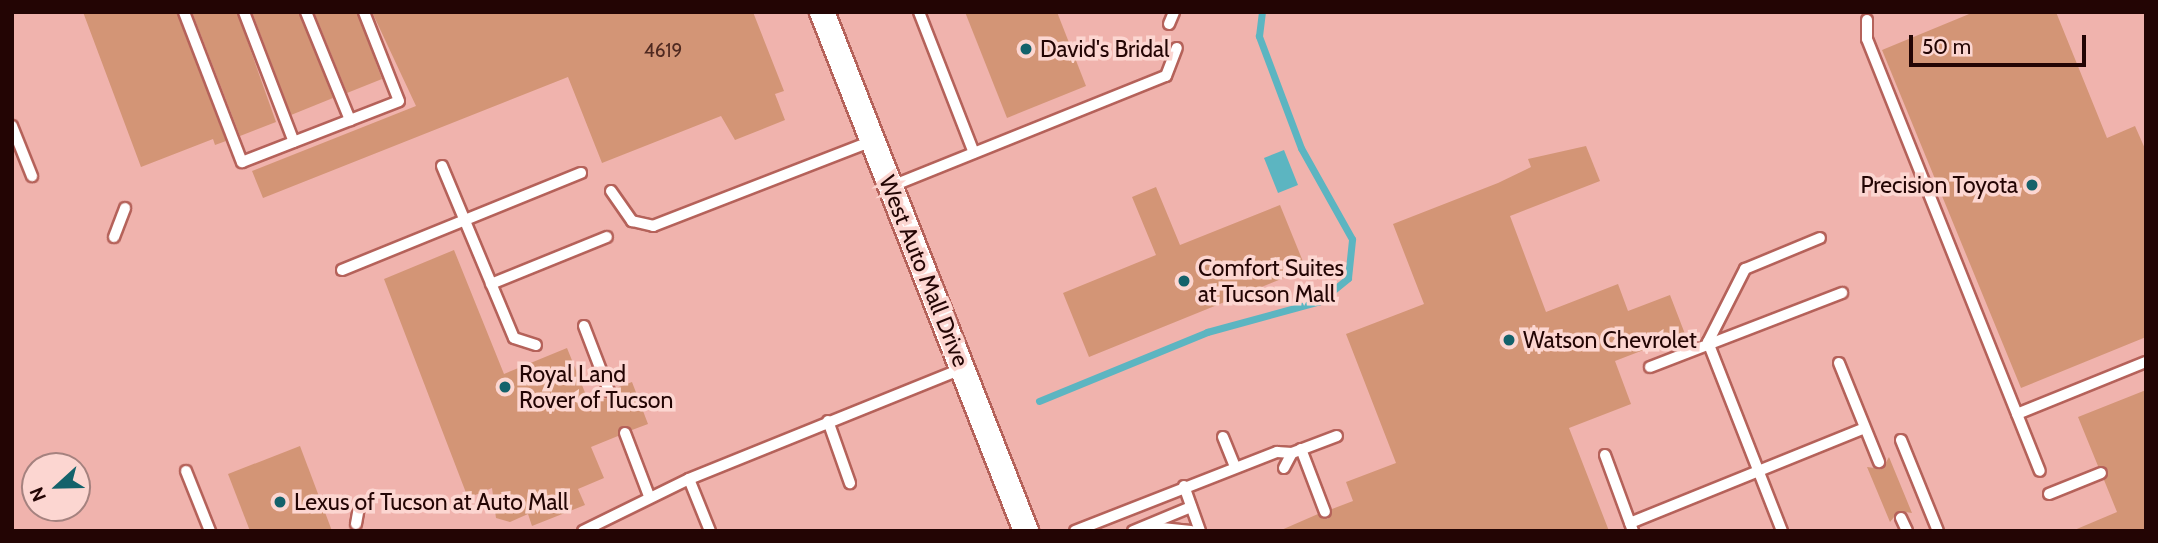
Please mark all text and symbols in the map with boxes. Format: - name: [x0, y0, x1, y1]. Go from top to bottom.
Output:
- scale bar: [1913, 21, 2090, 65]
- text: 50 m: [1922, 34, 1971, 59]
- place label: David's Bridal: [1040, 35, 1169, 63]
- house number: 4619: [644, 40, 682, 62]
- marker: David's Bridal: [1018, 41, 1034, 57]
- street label: West Auto Mall Drive: [873, 171, 975, 371]
- place label: Precision Toyota: [1860, 171, 2018, 199]
- marker: Precision Toyota: [2024, 177, 2040, 193]
- place label: Comfort Suites at Tucson Mall: [1198, 254, 1344, 308]
- marker: Comfort Suites at Tucson Mall: [1176, 273, 1192, 289]
- place label: Watson Chevrolet: [1523, 326, 1697, 354]
- marker: Watson Chevrolet: [1501, 332, 1517, 348]
- place label: Royal Land Rover of Tucson: [519, 360, 673, 414]
- marker: Royal Land Rover of Tucson: [497, 379, 513, 395]
- north arrow: [21, 452, 91, 522]
- text: N: [25, 484, 51, 505]
- place label: Lexus of Tucson at Auto Mall: [294, 488, 568, 516]
- marker: Lexus of Tucson at Auto Mall: [272, 494, 288, 510]

